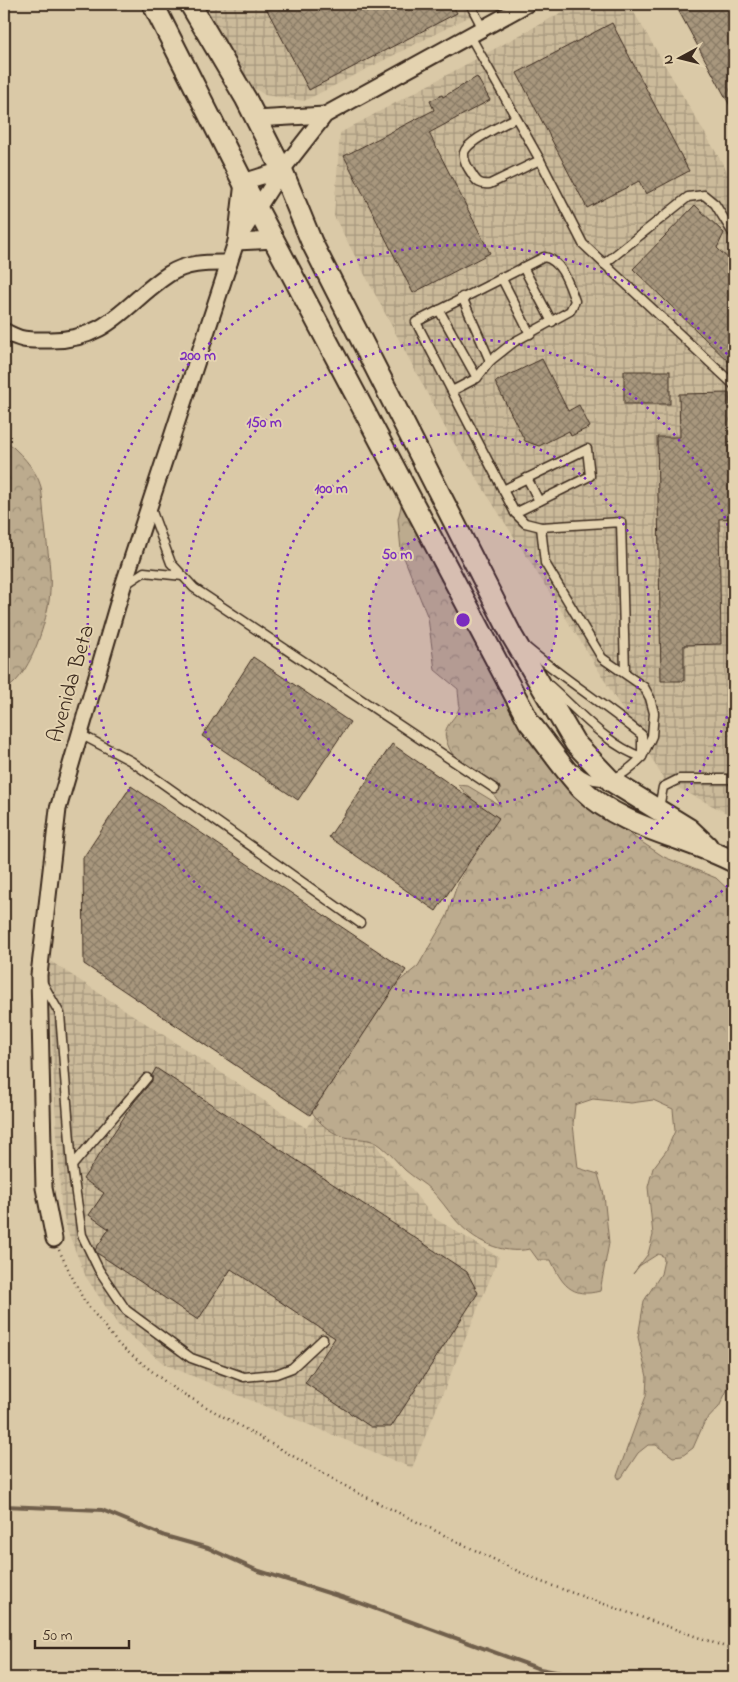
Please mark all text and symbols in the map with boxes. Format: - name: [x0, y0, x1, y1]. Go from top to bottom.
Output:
- north arrow: [656, 32, 706, 82]
- text: N: [658, 53, 680, 65]
- text: 200 m: [179, 345, 216, 367]
- text: 150 m: [246, 412, 282, 434]
- text: 100 m: [314, 478, 348, 500]
- text: 50 m: [382, 544, 413, 566]
- centre of rings: [454, 611, 472, 629]
- street label: Avenida Beta: [40, 621, 104, 747]
- scale bar: [35, 1617, 129, 1649]
- text: 50 m: [42, 1625, 73, 1647]

